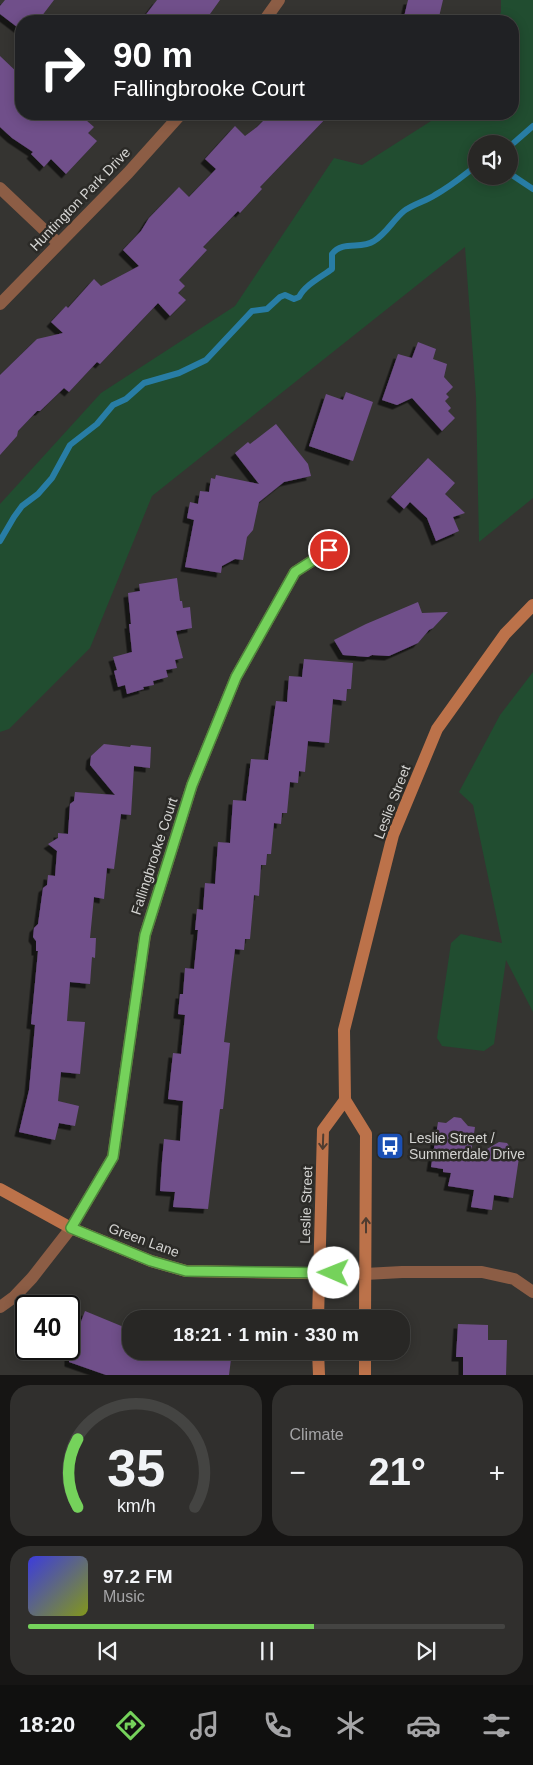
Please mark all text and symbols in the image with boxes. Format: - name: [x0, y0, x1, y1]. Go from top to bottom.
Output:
- icon: right: [30, 35, 95, 100]
- text: 90 m: [113, 35, 193, 74]
- text: Fallingbrooke Court: [113, 76, 305, 101]
- map controls: [468, 135, 518, 185]
- button: sound: [468, 135, 518, 185]
- street label: Huntington Park Drive: [27, 144, 133, 254]
- pin: [308, 529, 350, 571]
- icon: arrive: [315, 536, 343, 564]
- street label: Leslie Street: [371, 763, 413, 841]
- street label: Fallingbrooke Court: [128, 795, 181, 917]
- place label: Leslie Street / Summerdale Drive: [409, 1130, 525, 1162]
- bus stop icon: Leslie Street / Summerdale Drive: [375, 1131, 405, 1161]
- one-way arrow: [318, 1133, 328, 1149]
- street label: Leslie Street: [297, 1166, 315, 1244]
- one-way arrow: [361, 1218, 371, 1234]
- street label: Green Lane: [107, 1220, 182, 1260]
- position arrow: [307, 1246, 359, 1298]
- speed limit sign: 40: [15, 1295, 80, 1360]
- text: 18:21 · 1 min · 330 m: [173, 1324, 359, 1345]
- text: Climate: [290, 1426, 344, 1443]
- text: 35: [107, 1439, 165, 1497]
- text: 21°: [369, 1451, 426, 1493]
- text: −: [290, 1457, 306, 1488]
- text: +: [489, 1457, 505, 1488]
- text: km/h: [116, 1496, 155, 1516]
- text: 97.2 FM: [103, 1566, 173, 1587]
- text: Music: [103, 1588, 145, 1605]
- icon: previous: [94, 1637, 122, 1665]
- icon: pause: [253, 1637, 281, 1665]
- icon: next: [412, 1637, 440, 1665]
- icon: directions: [113, 1708, 148, 1743]
- icon: music: [187, 1708, 222, 1743]
- icon: phone: [260, 1708, 295, 1743]
- icon: climate: [333, 1708, 368, 1743]
- icon: car: [406, 1708, 441, 1743]
- icon: filters: [479, 1708, 514, 1743]
- text: 18:20: [19, 1712, 75, 1737]

